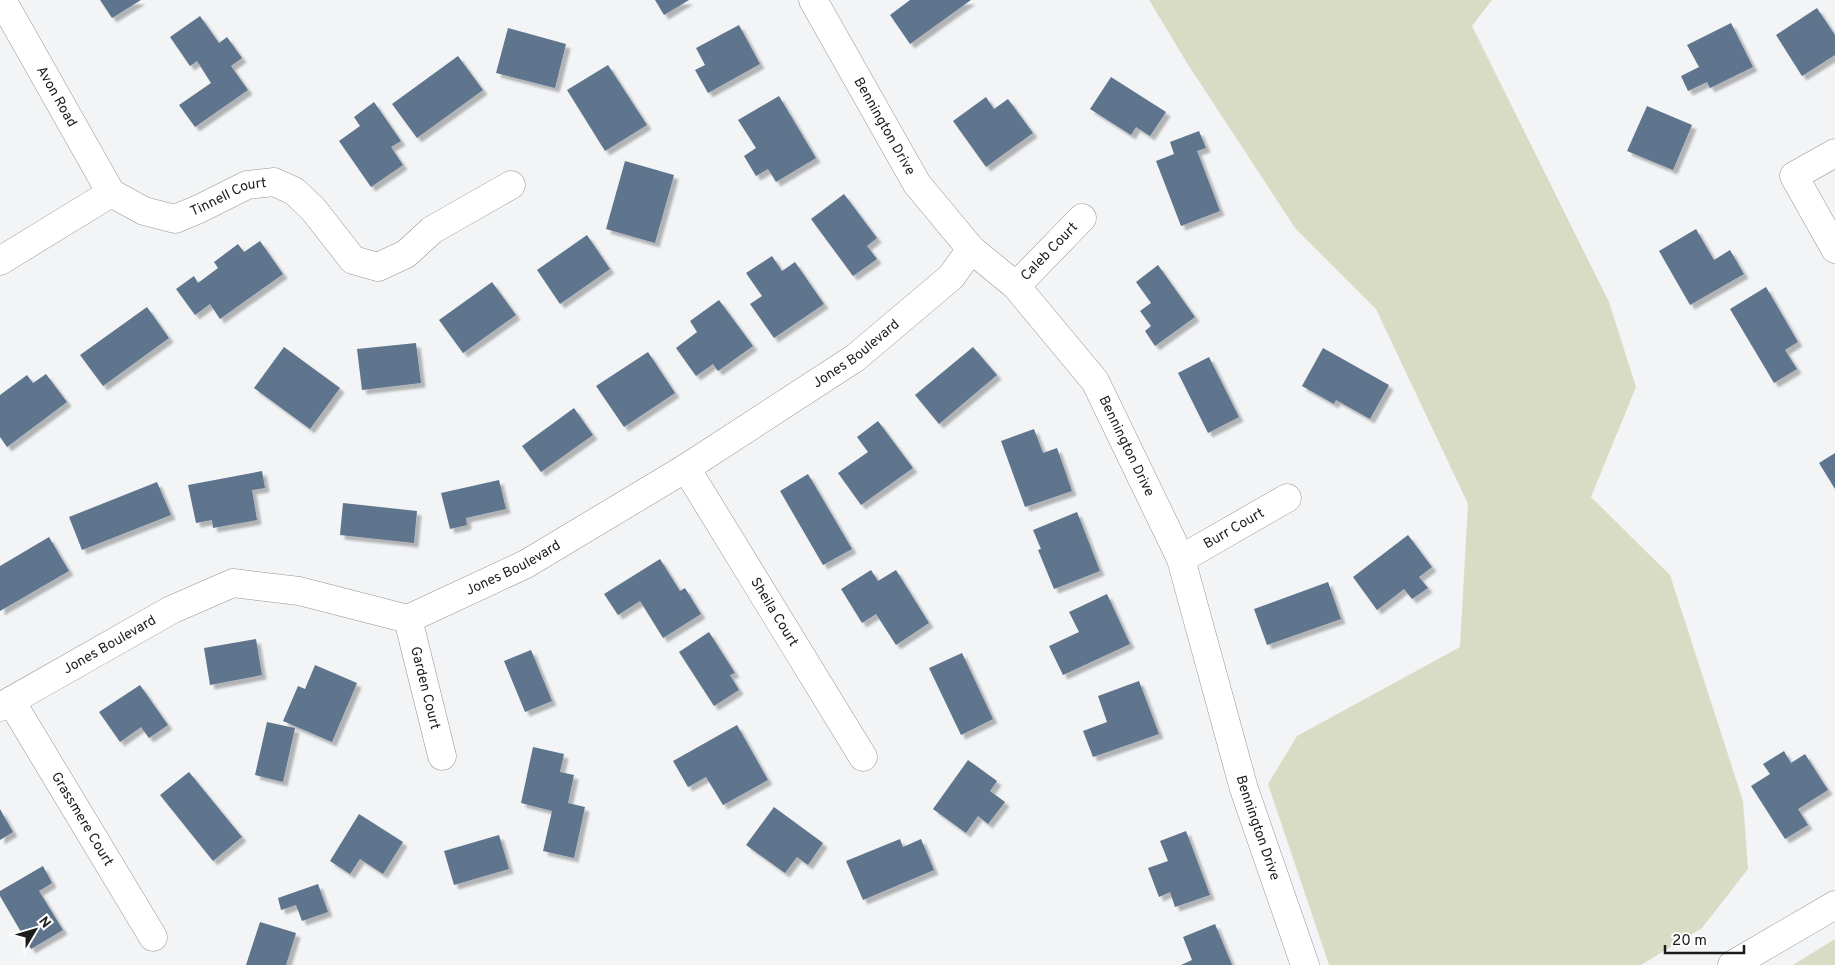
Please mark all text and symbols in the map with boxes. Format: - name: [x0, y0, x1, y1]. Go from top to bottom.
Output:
- street label: Avon Road: [33, 63, 81, 130]
- street label: Bennington Drive: [850, 74, 919, 178]
- street label: Tinnell Court: [188, 174, 267, 220]
- street label: Caleb Court: [1017, 219, 1082, 284]
- street label: Jones Boulevard: [810, 316, 903, 392]
- street label: Bennington Drive: [1095, 393, 1158, 499]
- street label: Burr Court: [1201, 504, 1267, 553]
- street label: Jones Boulevard: [463, 537, 564, 599]
- street label: Sheila Court: [747, 574, 802, 650]
- street label: Jones Boulevard: [60, 612, 159, 678]
- street label: Garden Court: [407, 645, 444, 731]
- street label: Grassmere Court: [47, 769, 117, 869]
- street label: Bennington Drive: [1232, 773, 1283, 883]
- north arrow: [10, 905, 60, 955]
- text: N: [34, 914, 54, 932]
- scale bar: [1665, 922, 1744, 954]
- text: 20 m: [1672, 932, 1707, 951]

